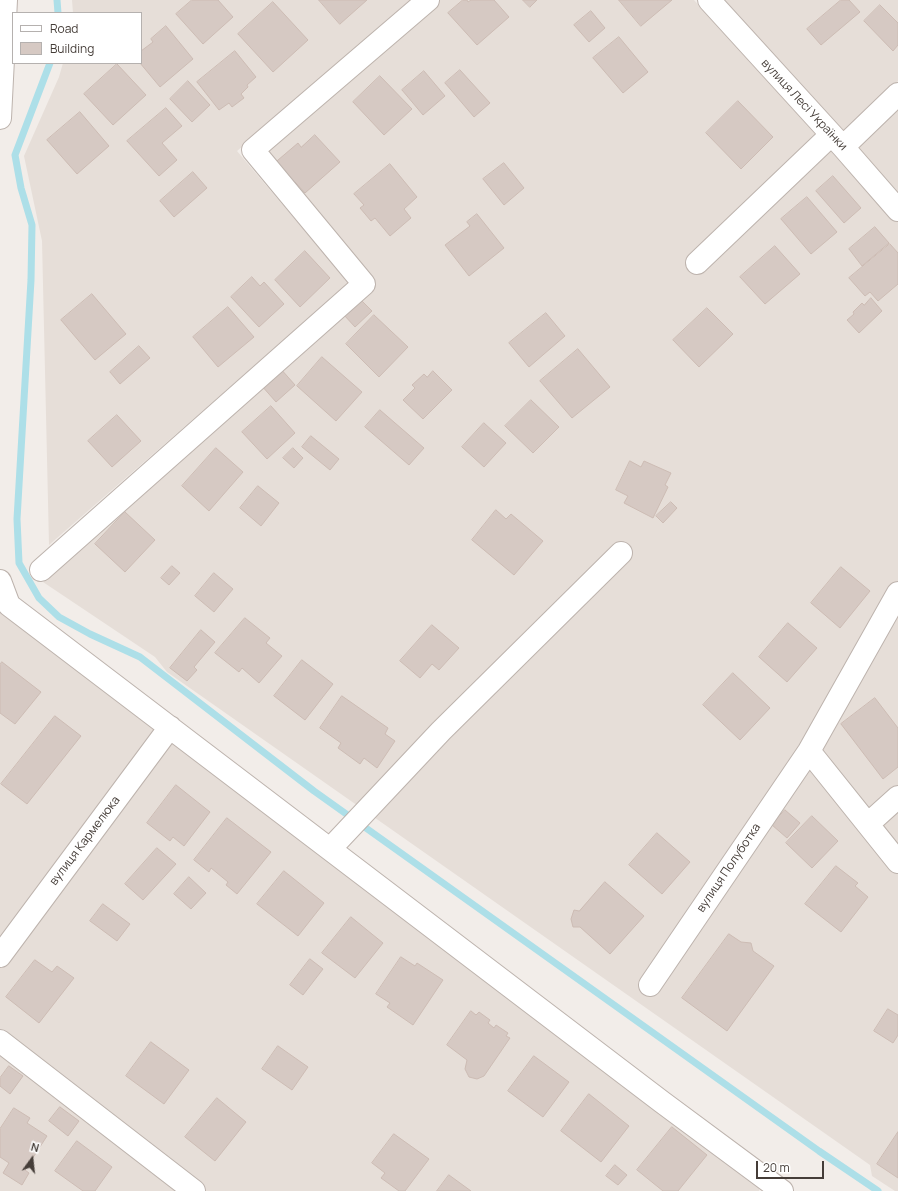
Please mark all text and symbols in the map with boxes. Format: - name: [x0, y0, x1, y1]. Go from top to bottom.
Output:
- legend: [12, 12, 142, 64]
- text: Road: [50, 20, 78, 37]
- text: Building: [50, 40, 94, 57]
- street label: вулиця Лесі Українки: [758, 56, 850, 154]
- street label: вулиця Кармелюка: [47, 794, 123, 888]
- street label: вулиця Полуботка: [694, 821, 764, 915]
- north arrow: [12, 1139, 52, 1179]
- text: N: [29, 1139, 41, 1155]
- scale bar: [758, 1153, 826, 1179]
- text: 20 m: [763, 1159, 790, 1176]

